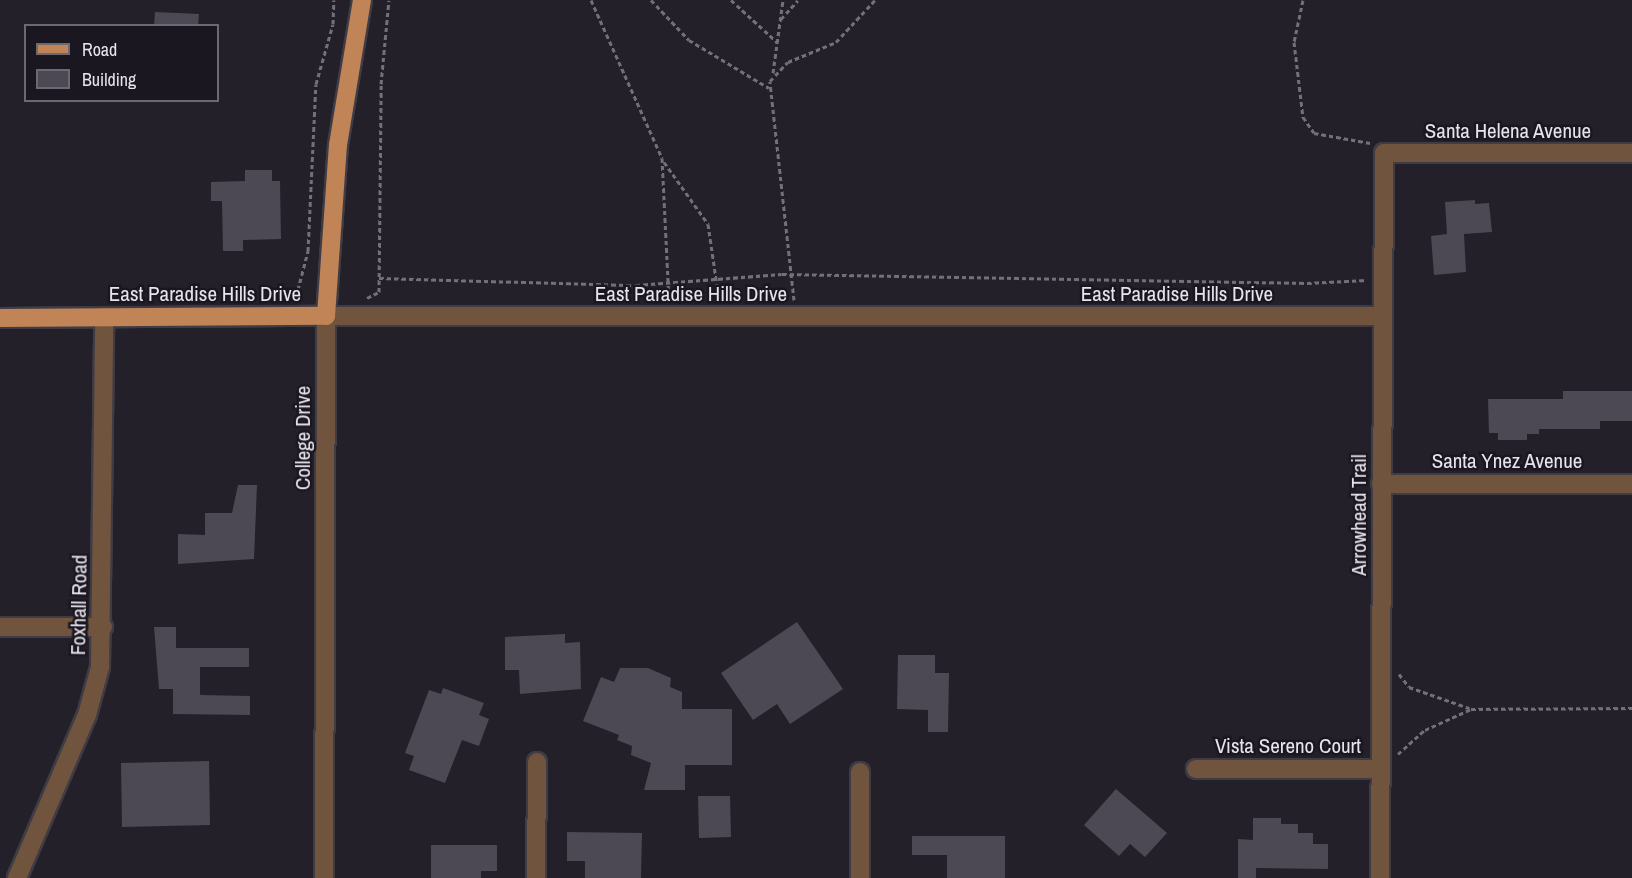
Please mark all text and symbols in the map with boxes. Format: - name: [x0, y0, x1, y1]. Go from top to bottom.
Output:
- legend: [24, 24, 219, 102]
- text: Road: [82, 37, 117, 62]
- text: Building: [82, 67, 136, 92]
- street label: Santa Helena Avenue: [1424, 118, 1592, 144]
- street label: East Paradise Hills Drive: [109, 281, 301, 307]
- street label: East Paradise Hills Drive: [595, 281, 787, 307]
- street label: East Paradise Hills Drive: [1081, 281, 1273, 307]
- street label: College Drive: [290, 386, 316, 490]
- street label: Santa Ynez Avenue: [1431, 448, 1583, 474]
- street label: Arrowhead Trail: [1346, 454, 1372, 576]
- street label: Foxhall Road: [66, 554, 92, 656]
- street label: Vista Sereno Court: [1215, 733, 1361, 759]

